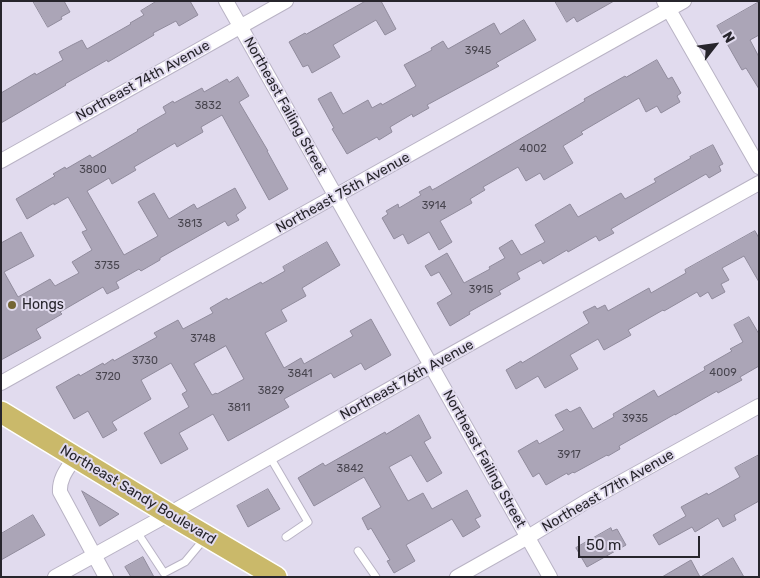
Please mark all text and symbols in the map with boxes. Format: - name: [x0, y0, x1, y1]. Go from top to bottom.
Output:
- north arrow: [690, 20, 740, 70]
- text: N: [719, 29, 738, 46]
- street label: Northeast Failing Street: [240, 34, 330, 178]
- street label: Northeast 74th Avenue: [73, 37, 213, 125]
- house number: 3945: [465, 44, 491, 58]
- house number: 3832: [195, 99, 221, 113]
- house number: 4002: [519, 142, 547, 156]
- street label: Northeast 75th Avenue: [273, 149, 413, 237]
- house number: 3800: [79, 163, 107, 177]
- house number: 3914: [422, 199, 446, 213]
- house number: 3813: [178, 217, 202, 231]
- house number: 3735: [94, 259, 120, 273]
- house number: 3915: [469, 283, 493, 297]
- place label: Hongs: [22, 297, 64, 313]
- marker: Hongs: [6, 299, 18, 311]
- house number: 3748: [190, 332, 216, 346]
- street label: Northeast 76th Avenue: [337, 336, 477, 424]
- house number: 3730: [132, 354, 158, 368]
- house number: 4009: [709, 366, 737, 380]
- house number: 3841: [288, 367, 312, 381]
- house number: 3720: [95, 370, 121, 384]
- house number: 3829: [258, 384, 284, 398]
- street label: Northeast Failing Street: [439, 387, 529, 531]
- house number: 3811: [227, 401, 251, 415]
- house number: 3935: [622, 412, 648, 426]
- street label: Northeast Sandy Boulevard: [57, 442, 219, 548]
- street label: Northeast 77th Avenue: [539, 446, 677, 536]
- house number: 3917: [557, 448, 581, 462]
- house number: 3842: [337, 462, 363, 476]
- scale bar: [580, 526, 702, 558]
- text: 50 m: [586, 536, 621, 554]

